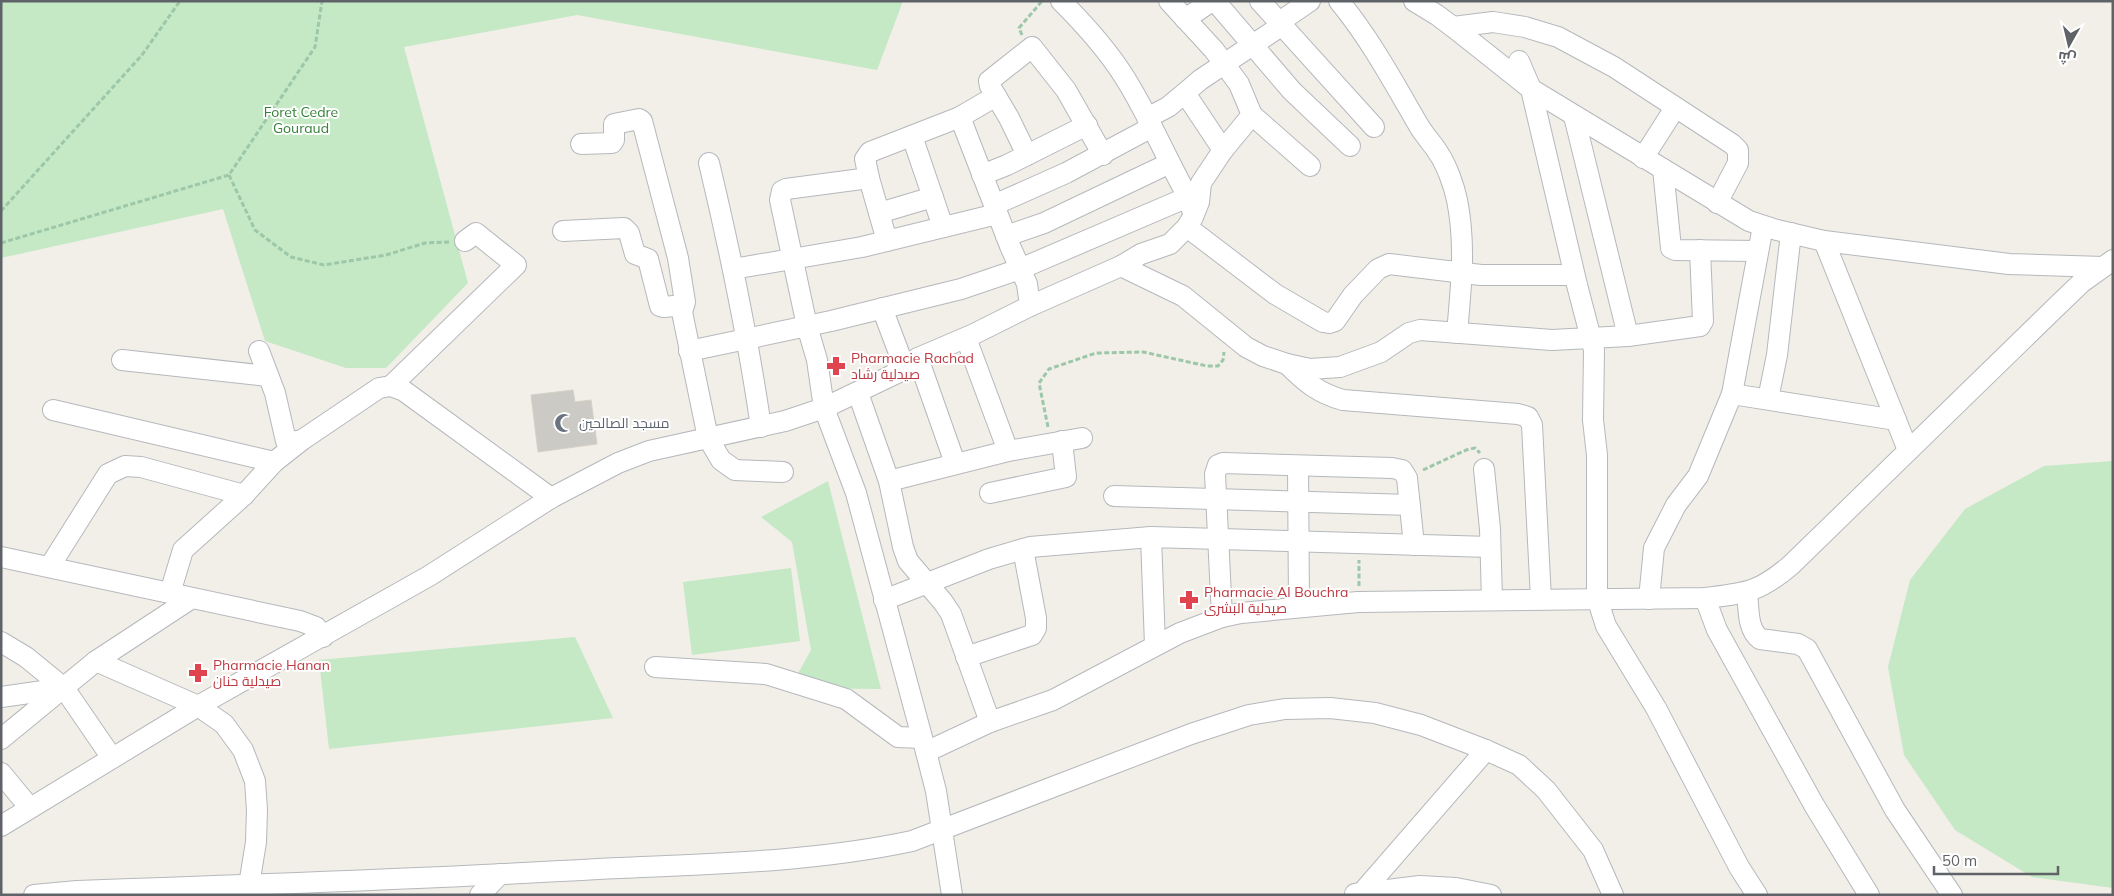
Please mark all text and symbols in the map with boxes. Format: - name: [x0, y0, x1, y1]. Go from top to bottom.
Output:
- north arrow: [2044, 20, 2094, 70]
- text: ش: [2057, 48, 2077, 68]
- park label: Foret Cedre Gouraud: [264, 103, 338, 137]
- place label: Pharmacie Rachad صيدلية رشاد: [851, 349, 974, 383]
- pharmacy icon: Pharmacie Rachad صيدلية رشاد: [825, 355, 847, 377]
- mosque icon: مسجد الصالحين: [553, 412, 575, 434]
- place label: مسجد الصالحين: [579, 414, 670, 432]
- place label: Pharmacie Al Bouchra صيدلية البشرى: [1204, 583, 1348, 617]
- pharmacy icon: Pharmacie Al Bouchra صيدلية البشرى: [1178, 589, 1200, 611]
- place label: Pharmacie Hanan صيدلية حنان: [213, 656, 330, 690]
- pharmacy icon: Pharmacie Hanan صيدلية حنان: [187, 662, 209, 684]
- scale bar: [1934, 844, 2058, 876]
- text: 50 m: [1942, 851, 1977, 870]

